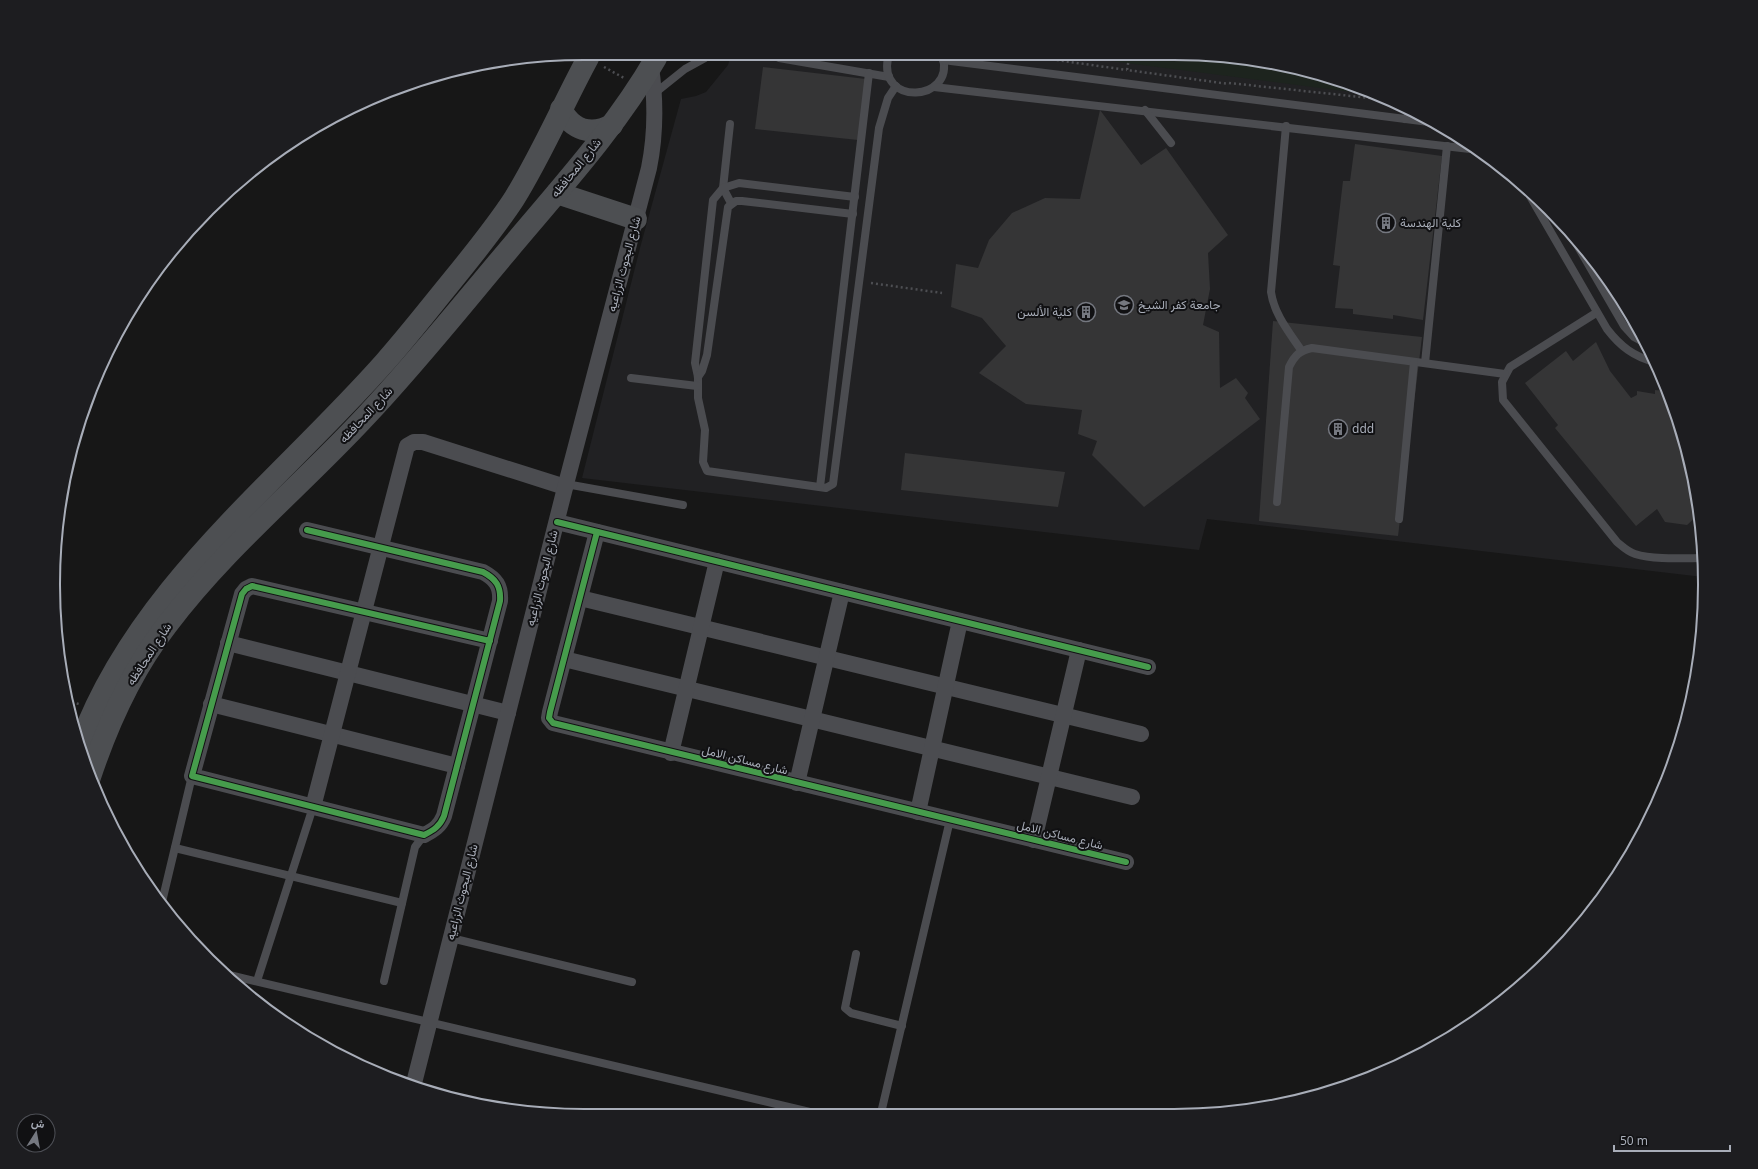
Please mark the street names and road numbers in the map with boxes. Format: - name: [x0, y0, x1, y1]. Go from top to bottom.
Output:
- street label: شارع المحافظه: [547, 135, 605, 201]
- street label: شارع البحوث الزراعيه: [603, 214, 645, 314]
- street label: شارع المحافظه: [335, 383, 397, 447]
- street label: شارع البحوث الزراعيه: [521, 528, 563, 628]
- street label: شارع المحافظه: [122, 619, 176, 689]
- street label: شارع مساكن الامل: [700, 741, 790, 779]
- street label: شارع مساكن الامل: [1015, 816, 1105, 854]
- street label: شارع البحوث الزراعيه: [441, 842, 483, 942]

